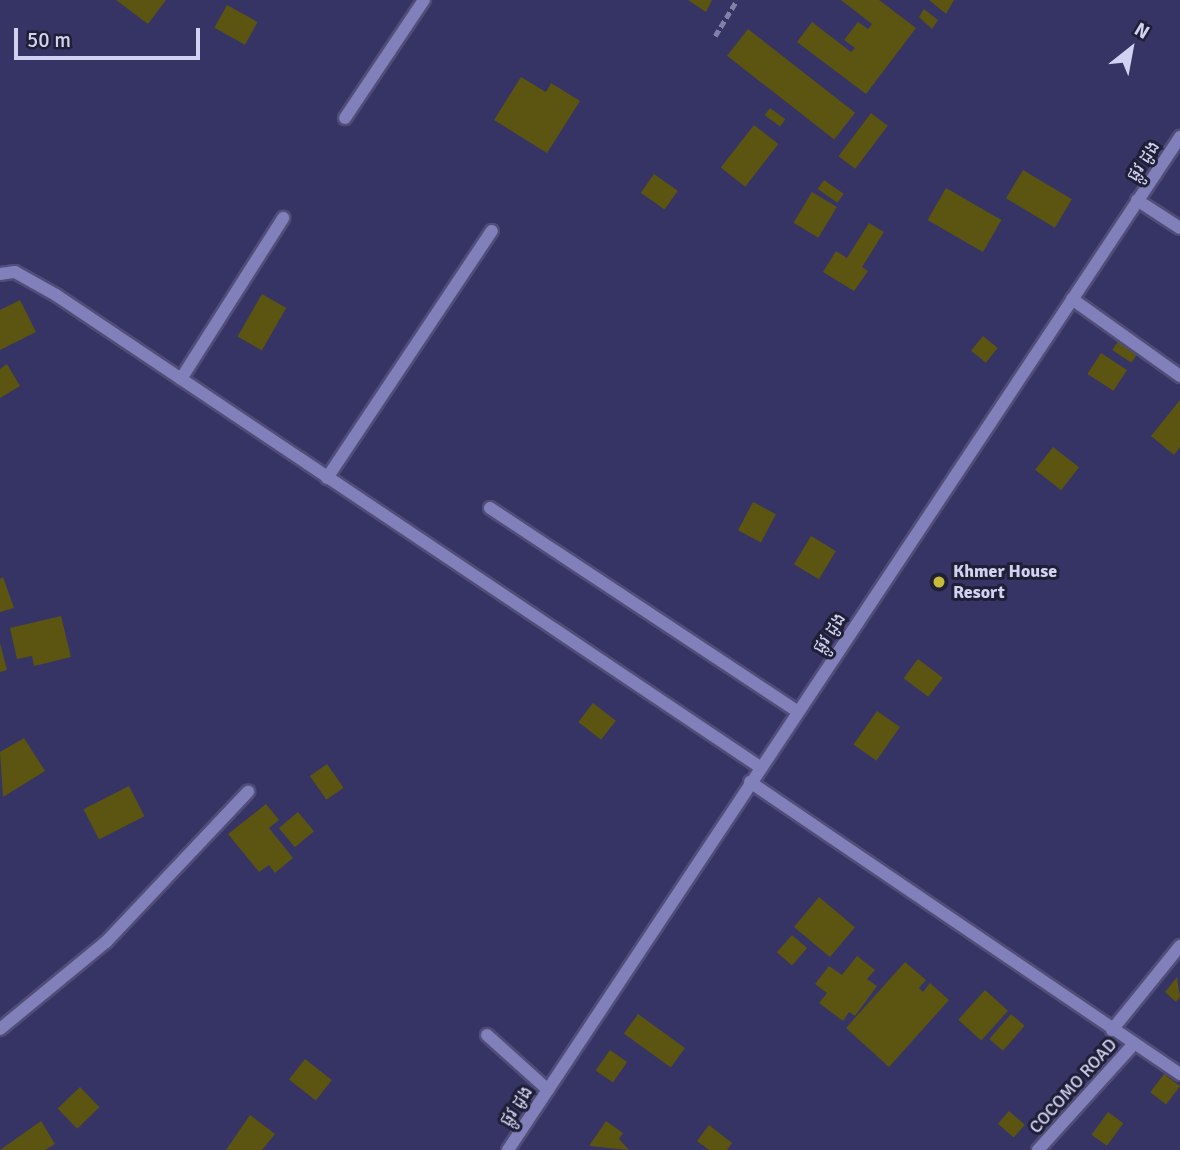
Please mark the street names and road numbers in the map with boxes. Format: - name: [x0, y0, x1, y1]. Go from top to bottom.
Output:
- street label: ផ្លូវ ដូង: [1122, 137, 1164, 185]
- street label: ផ្លូវ ដូង: [808, 609, 850, 657]
- street label: COCOMO ROAD: [1025, 1034, 1121, 1138]
- street label: ផ្លូវ ដូង: [495, 1082, 537, 1130]

